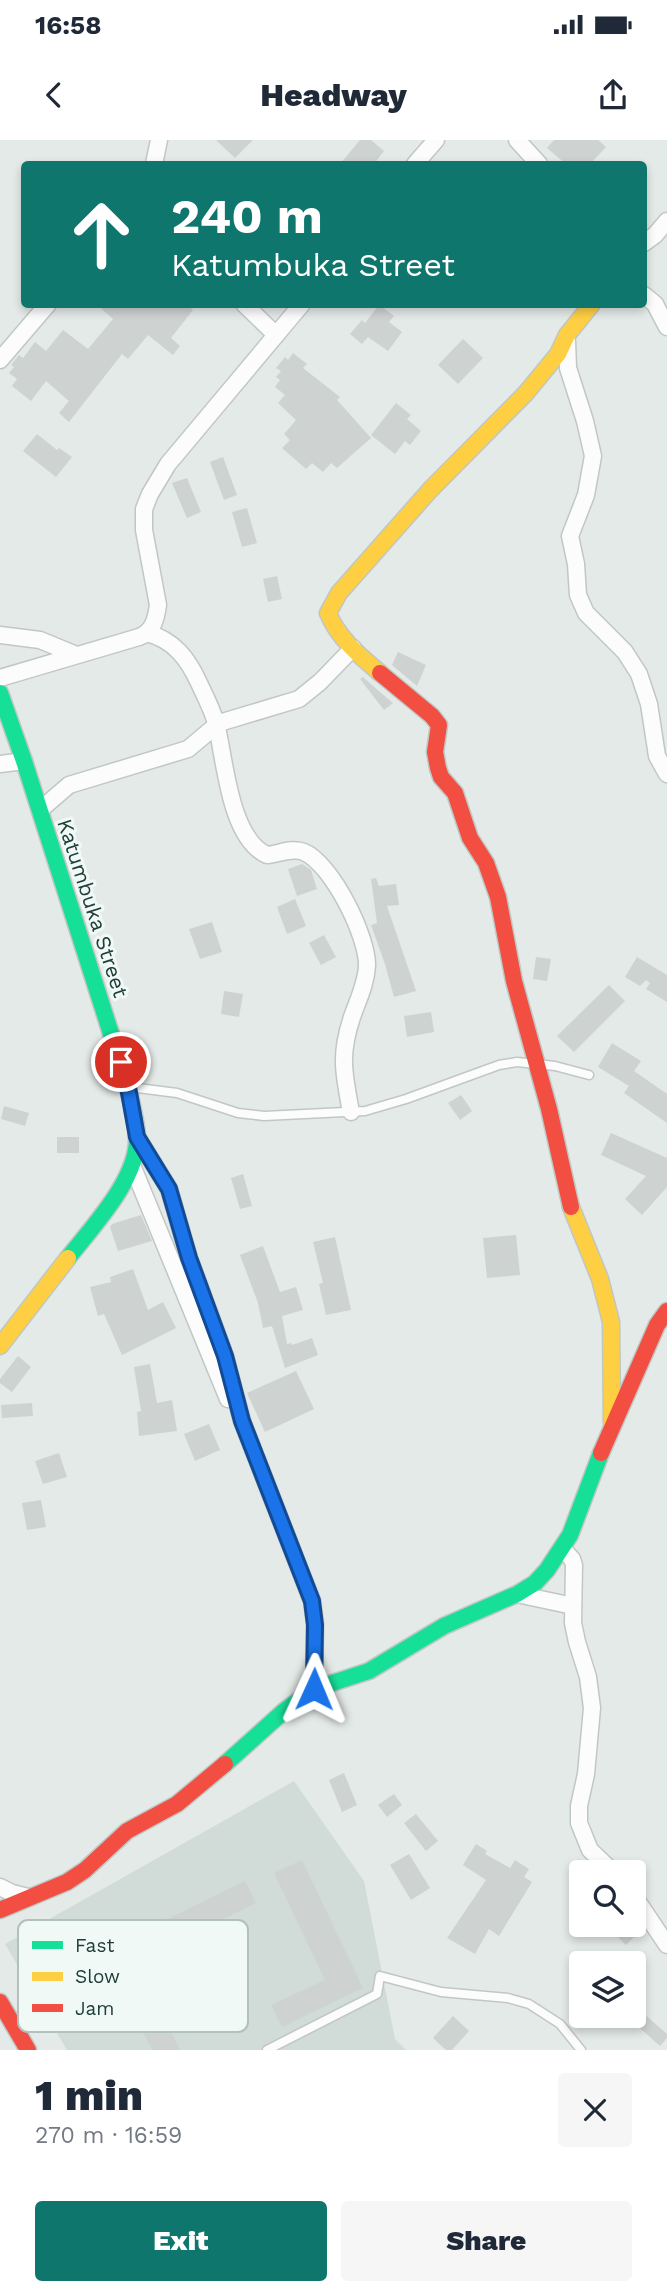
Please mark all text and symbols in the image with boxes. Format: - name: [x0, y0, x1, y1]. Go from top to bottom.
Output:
- text: 16:58: [35, 10, 102, 40]
- icon: back: [35, 76, 73, 114]
- text: Headway: [260, 76, 407, 114]
- icon: share: [594, 76, 632, 114]
- text: 240 m: [171, 187, 323, 245]
- icon: ahead: [56, 189, 147, 280]
- text: Katumbuka Street: [171, 246, 455, 284]
- street label: Katumbuka Street: [52, 816, 134, 1001]
- pin: [91, 1032, 151, 1092]
- icon: arrive: [102, 1043, 140, 1081]
- position arrow: [277, 1652, 351, 1726]
- map controls: [569, 1860, 646, 2028]
- button: search: [569, 1860, 646, 1937]
- legend: [18, 1920, 248, 2032]
- text: Fast: [75, 1934, 114, 1957]
- button: layers: [569, 1951, 646, 2028]
- text: Slow: [75, 1965, 120, 1988]
- text: Jam: [75, 1997, 114, 2020]
- text: 1 min: [35, 2071, 143, 2120]
- button: close: [558, 2073, 632, 2147]
- text: 270 m · 16:59: [35, 2122, 182, 2149]
- button: Exit: [35, 2201, 327, 2281]
- button: Share: [341, 2201, 632, 2281]

